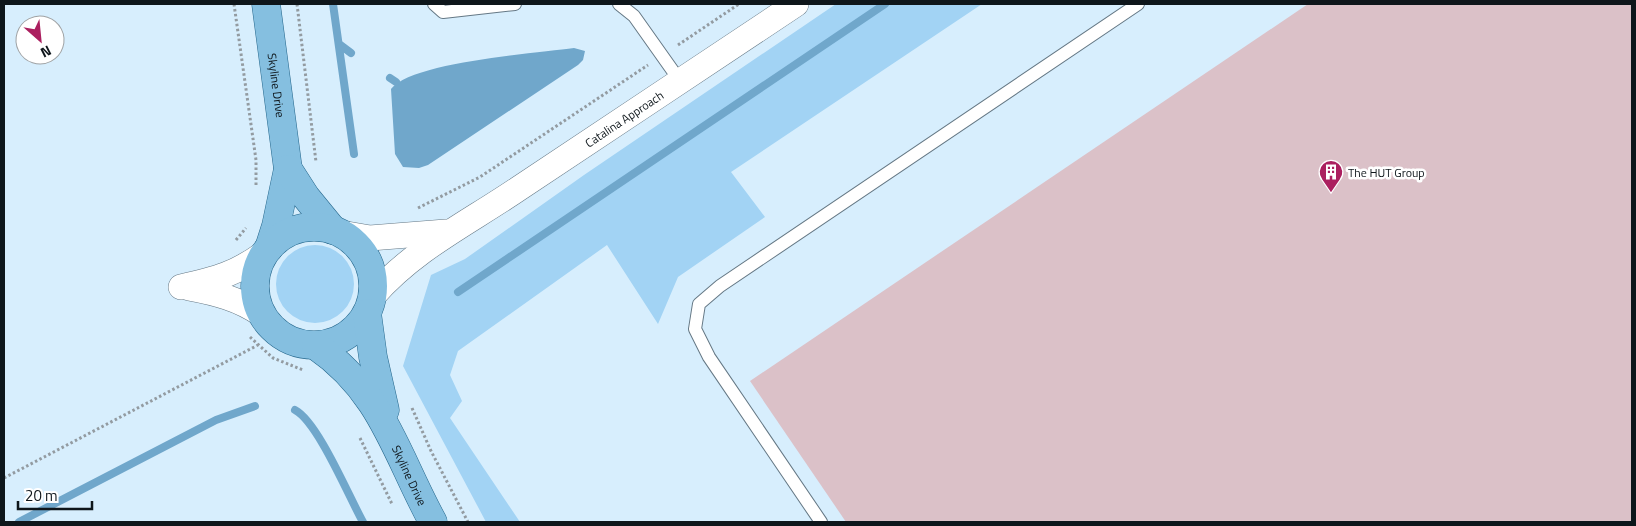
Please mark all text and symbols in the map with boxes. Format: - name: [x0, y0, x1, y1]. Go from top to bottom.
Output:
- north arrow: [15, 15, 65, 65]
- text: N: [37, 40, 55, 64]
- street label: Skyline Drive: [263, 52, 291, 119]
- street label: Catalina Approach: [581, 85, 667, 152]
- building icon: The HUT Group: [1318, 159, 1344, 193]
- place label: The HUT Group: [1348, 163, 1425, 182]
- street label: Skyline Drive: [387, 442, 432, 509]
- scale bar: [18, 478, 91, 510]
- text: 20 m: [25, 484, 58, 507]

